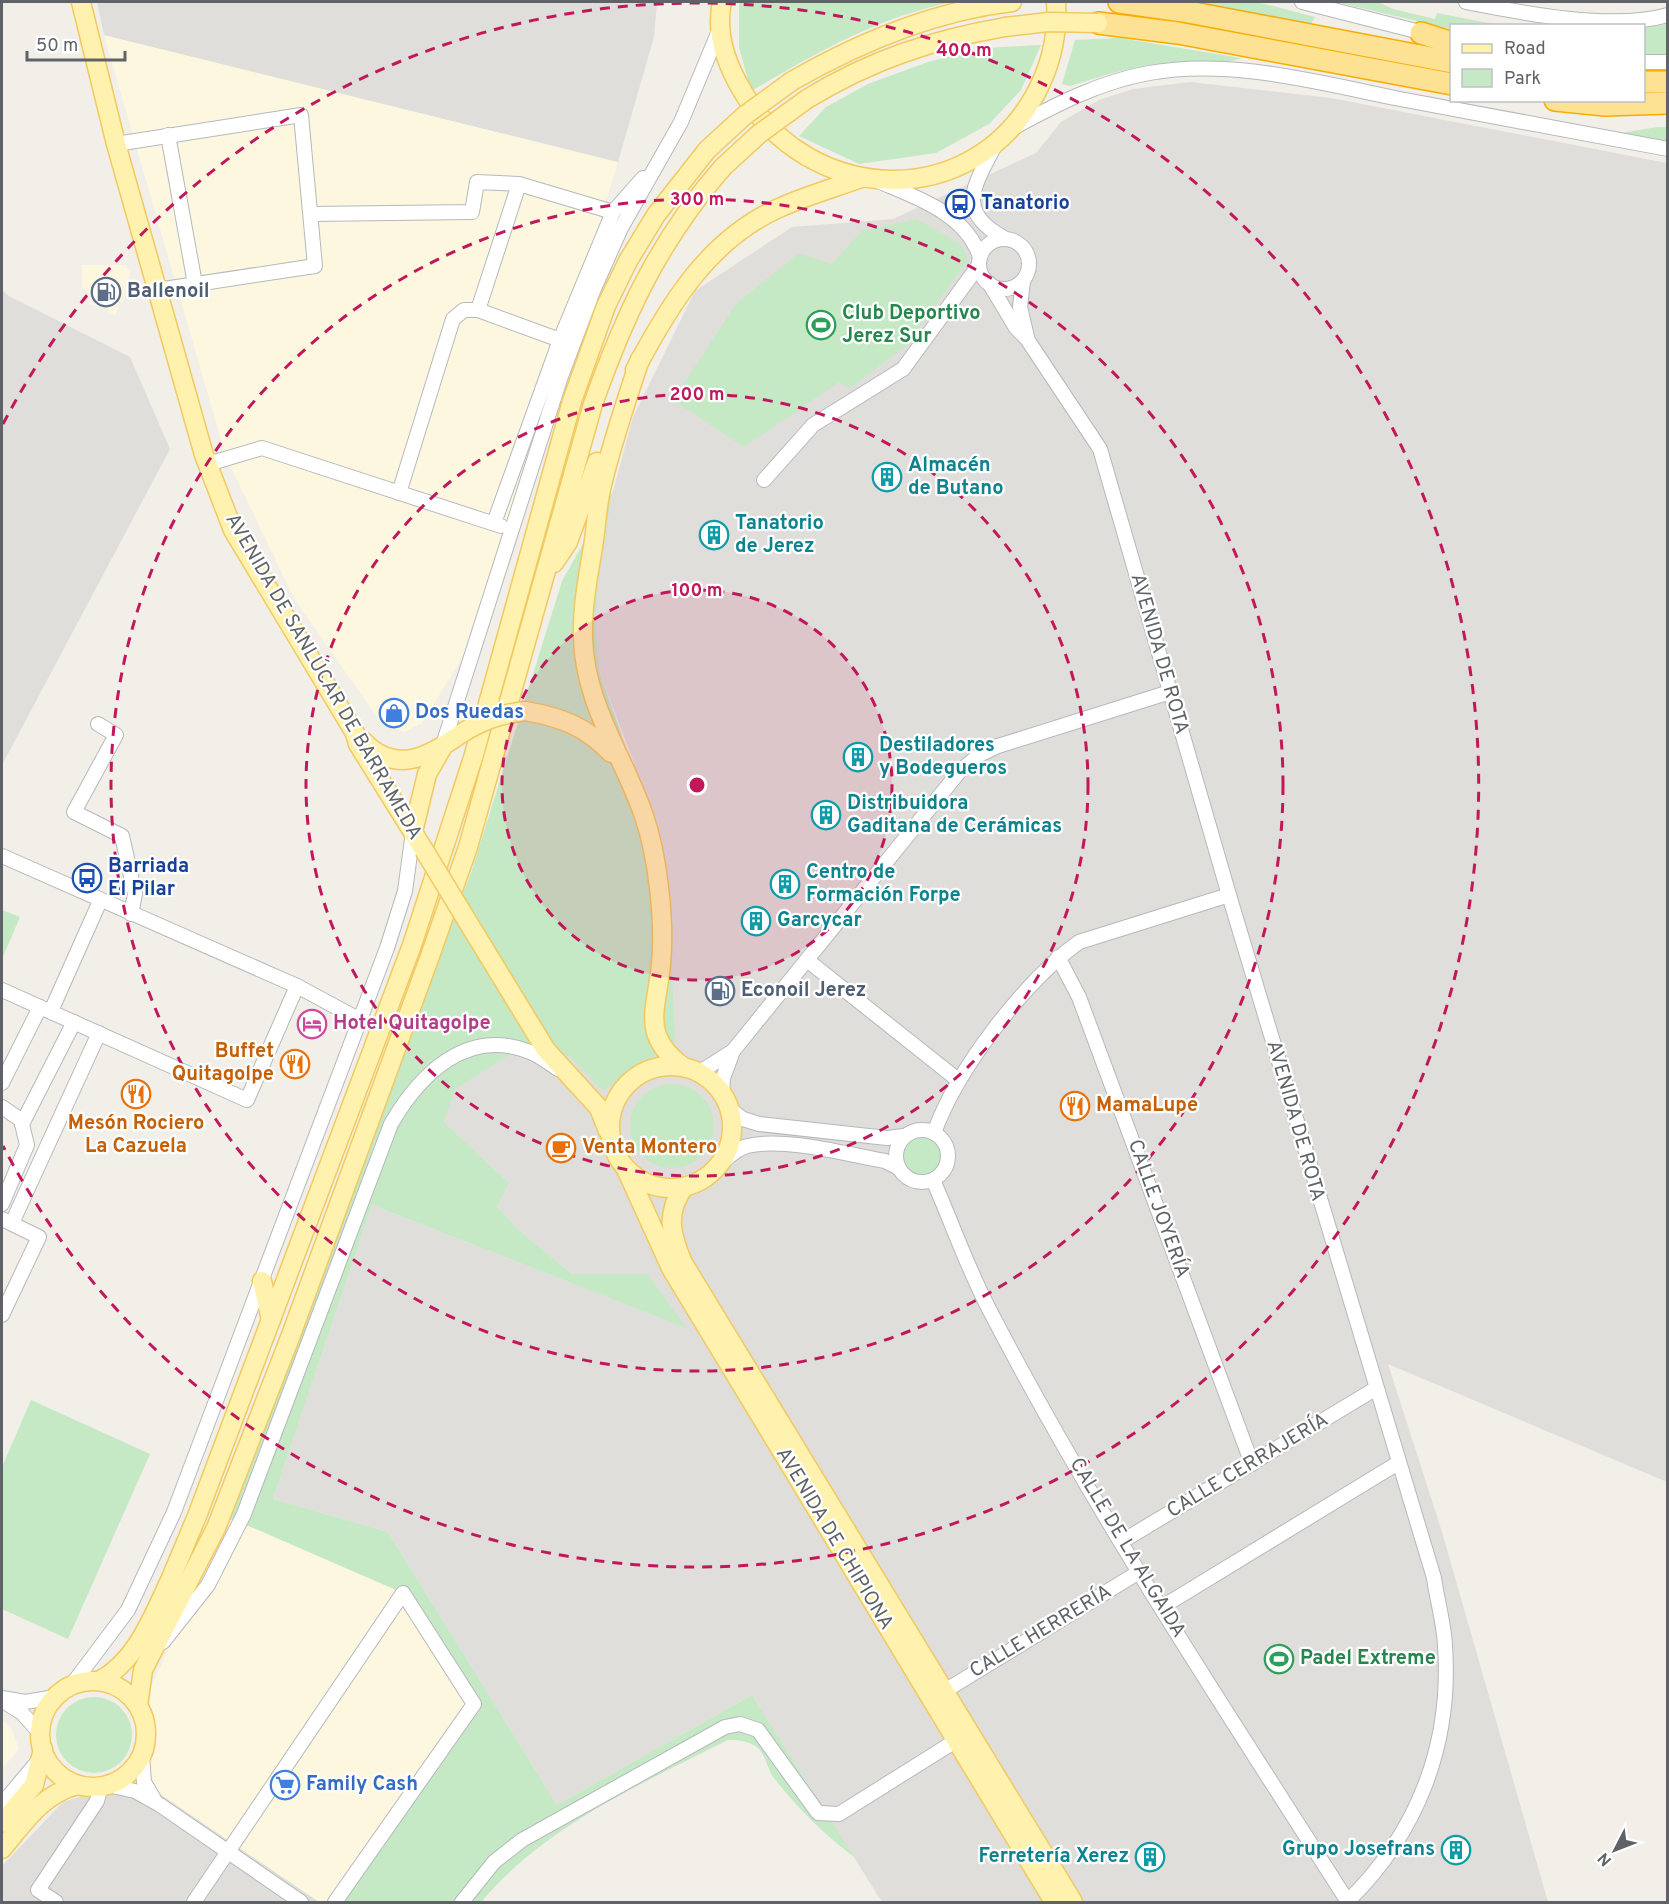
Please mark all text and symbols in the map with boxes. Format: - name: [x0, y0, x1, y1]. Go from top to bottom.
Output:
- scale bar: [27, 24, 124, 62]
- legend: [1450, 24, 1645, 102]
- text: 50 m: [36, 35, 78, 58]
- text: Road: [1504, 38, 1546, 61]
- text: 400 m: [936, 40, 992, 63]
- text: Park: [1504, 68, 1541, 91]
- bus stop icon: Tanatorio: [944, 188, 976, 220]
- text: 300 m: [670, 189, 724, 212]
- place label: Tanatorio: [981, 191, 1070, 217]
- fuel station icon: Ballenoil: [90, 276, 122, 308]
- place label: Ballenoil: [127, 279, 210, 305]
- place label: Club Deportivo Jerez Sur: [842, 301, 981, 350]
- sports icon: Club Deportivo Jerez Sur: [805, 309, 837, 341]
- text: 200 m: [669, 384, 725, 407]
- place label: Almacén de Butano: [908, 453, 1004, 502]
- building icon: Almacén de Butano: [871, 461, 903, 493]
- street label: AVENIDA DE SANLÚCAR DE BARRAMEDA: [219, 508, 429, 845]
- place label: Tanatorio de Jerez: [735, 511, 824, 560]
- building icon: Tanatorio de Jerez: [698, 519, 730, 551]
- street label: AVENIDA DE ROTA: [1124, 570, 1194, 738]
- text: 100 m: [671, 580, 723, 603]
- shop icon: Dos Ruedas: [378, 697, 410, 729]
- place label: Dos Ruedas: [415, 700, 524, 726]
- place label: Destiladores y Bodegueros: [879, 733, 1007, 782]
- building icon: Destiladores y Bodegueros: [842, 741, 874, 773]
- centre of rings: [687, 775, 707, 795]
- place label: Distribuidora Gaditana de Cerámicas: [847, 791, 1062, 840]
- building icon: Distribuidora Gaditana de Cerámicas: [810, 799, 842, 831]
- place label: Barriada El Pilar: [108, 854, 189, 903]
- place label: Centro de Formación Forpe: [806, 860, 961, 909]
- bus stop icon: Barriada El Pilar: [71, 862, 103, 894]
- building icon: Centro de Formación Forpe: [769, 868, 801, 900]
- building icon: Garcycar: [740, 905, 772, 937]
- place label: Garcycar: [777, 908, 862, 934]
- fuel station icon: Econoil Jerez: [704, 975, 736, 1007]
- place label: Econoil Jerez: [741, 978, 866, 1004]
- hotel icon: Hotel Quitagolpe: [296, 1008, 328, 1040]
- place label: Hotel Quitagolpe: [333, 1011, 491, 1037]
- street label: AVENIDA DE ROTA: [1260, 1037, 1330, 1205]
- place label: Buffet Quitagolpe: [172, 1039, 274, 1088]
- restaurant icon: Buffet Quitagolpe: [279, 1048, 311, 1080]
- restaurant icon: Mesón Rociero La Cazuela: [120, 1078, 152, 1110]
- restaurant icon: MamaLupe: [1059, 1090, 1091, 1122]
- place label: MamaLupe: [1096, 1093, 1198, 1119]
- place label: Mesón Rociero La Cazuela: [68, 1111, 204, 1160]
- cafe icon: Venta Montero: [545, 1132, 577, 1164]
- place label: Venta Montero: [582, 1135, 717, 1161]
- street label: CALLE JOYERÍA: [1121, 1135, 1197, 1282]
- street label: CALLE CERRAJERÍA: [1161, 1406, 1334, 1525]
- street label: AVENIDA DE CHIPIONA: [769, 1443, 899, 1635]
- street label: CALLE DE LA ALGAIDA: [1063, 1453, 1191, 1643]
- street label: CALLE HERRERÍA: [964, 1578, 1117, 1685]
- sports icon: Padel Extreme: [1263, 1643, 1295, 1675]
- place label: Padel Extreme: [1300, 1646, 1436, 1672]
- supermarket icon: Family Cash: [269, 1769, 301, 1801]
- place label: Family Cash: [306, 1772, 418, 1798]
- north arrow: [1585, 1820, 1645, 1880]
- building icon: Grupo Josefrans: [1440, 1834, 1472, 1866]
- place label: Grupo Josefrans: [1282, 1837, 1435, 1863]
- building icon: Ferretería Xerez: [1134, 1841, 1166, 1873]
- place label: Ferretería Xerez: [978, 1844, 1129, 1870]
- text: N: [1594, 1848, 1617, 1870]

